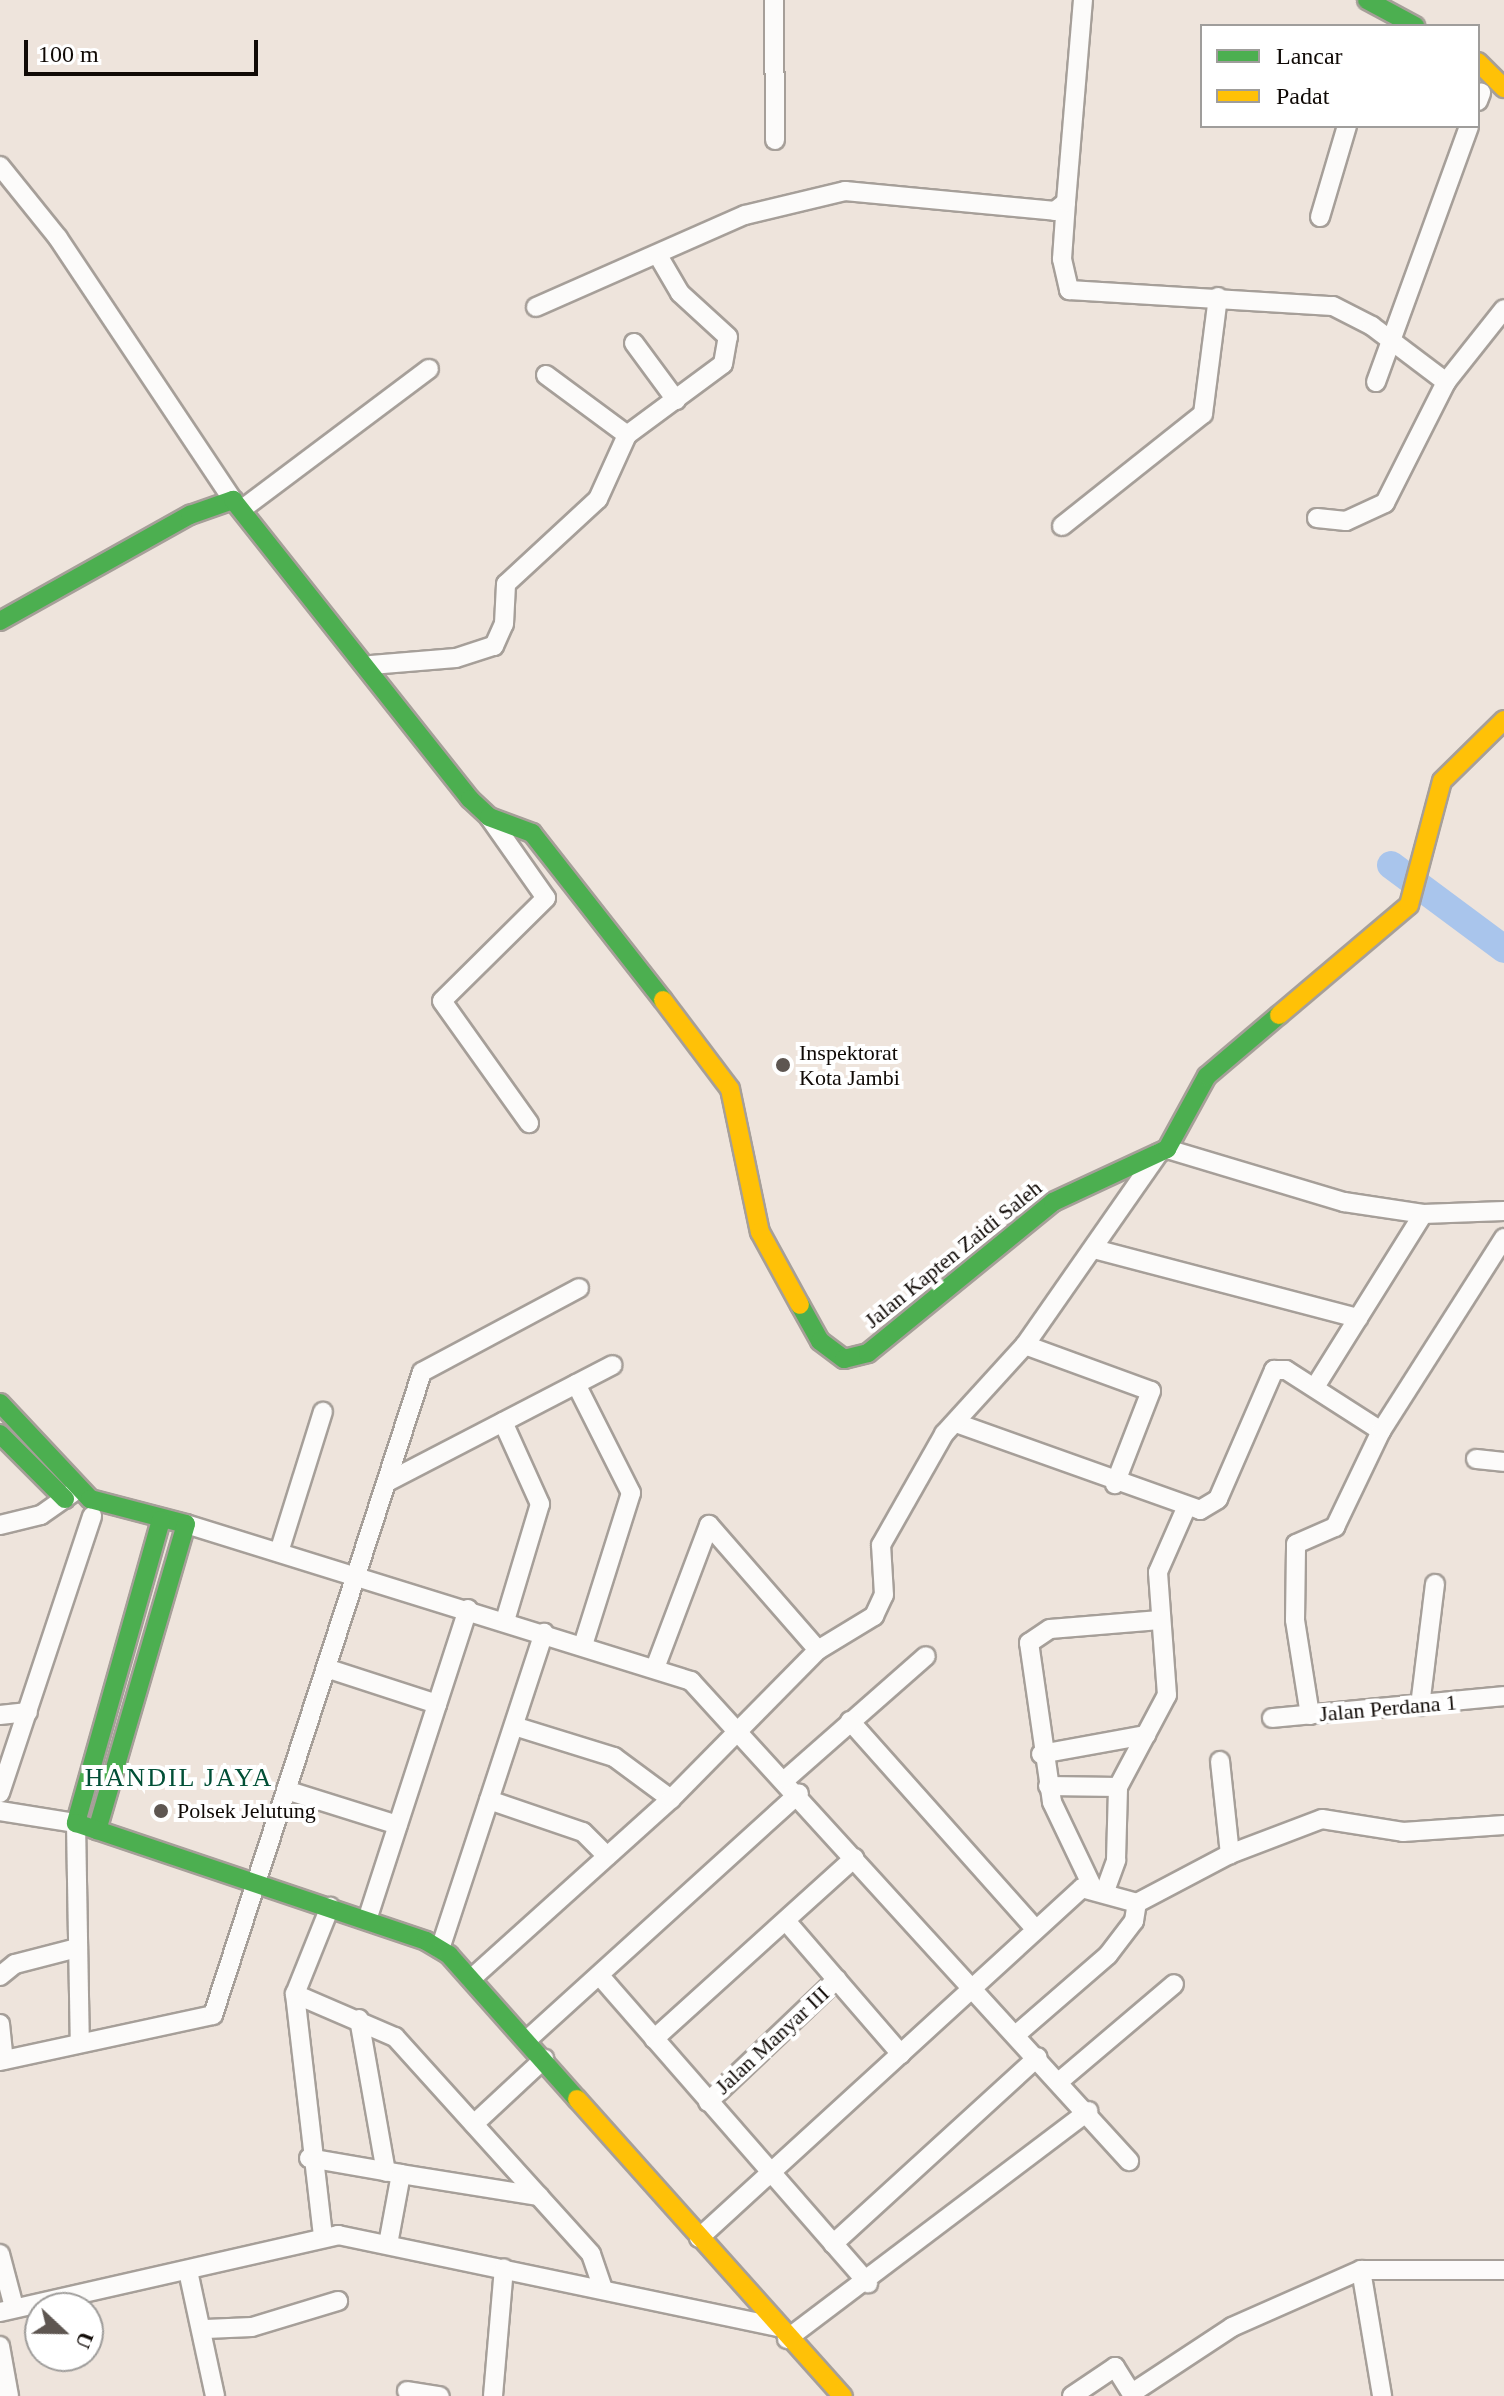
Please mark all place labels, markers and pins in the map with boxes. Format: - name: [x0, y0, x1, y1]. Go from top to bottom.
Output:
- place label: Inspektorat Kota Jambi: [799, 1039, 900, 1090]
- marker: Inspektorat Kota Jambi: [774, 1056, 792, 1074]
- place label: Polsek Jelutung: [177, 1798, 316, 1824]
- marker: Polsek Jelutung: [152, 1802, 170, 1820]

